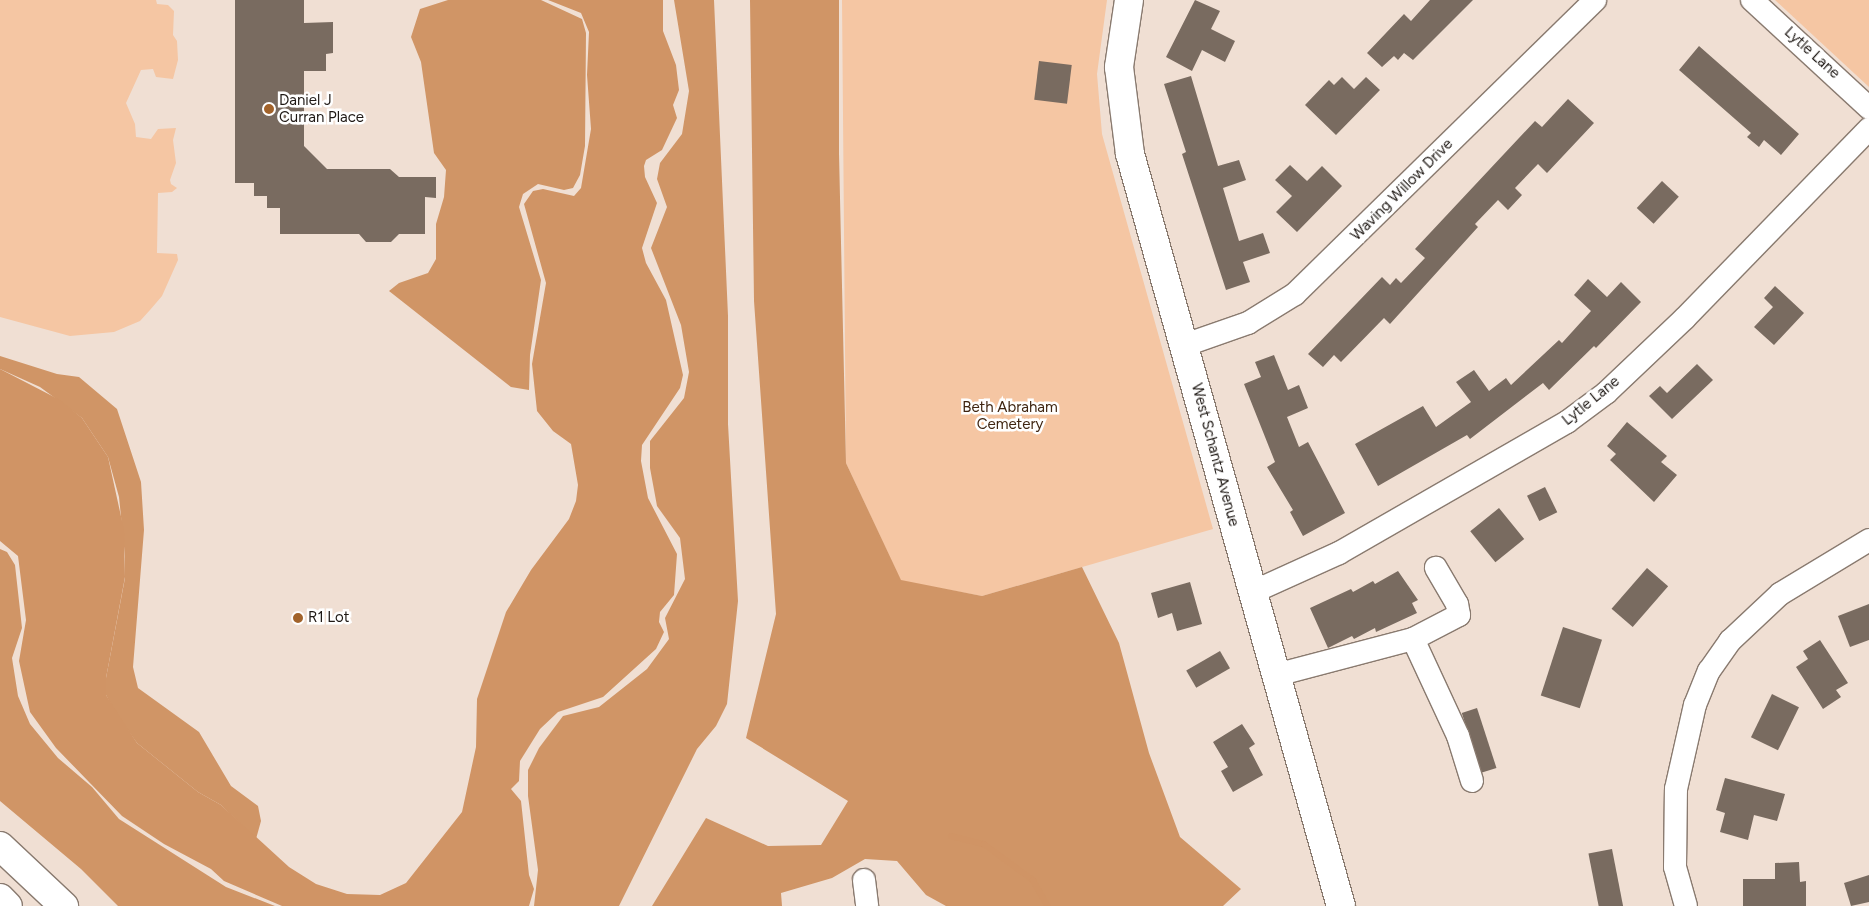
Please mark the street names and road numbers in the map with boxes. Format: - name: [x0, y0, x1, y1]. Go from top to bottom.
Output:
- street label: Lytle Lane: [1781, 23, 1843, 83]
- street label: Waving Willow Drive: [1347, 135, 1457, 245]
- street label: Lytle Lane: [1559, 372, 1623, 430]
- street label: West Schantz Avenue: [1187, 381, 1243, 529]

